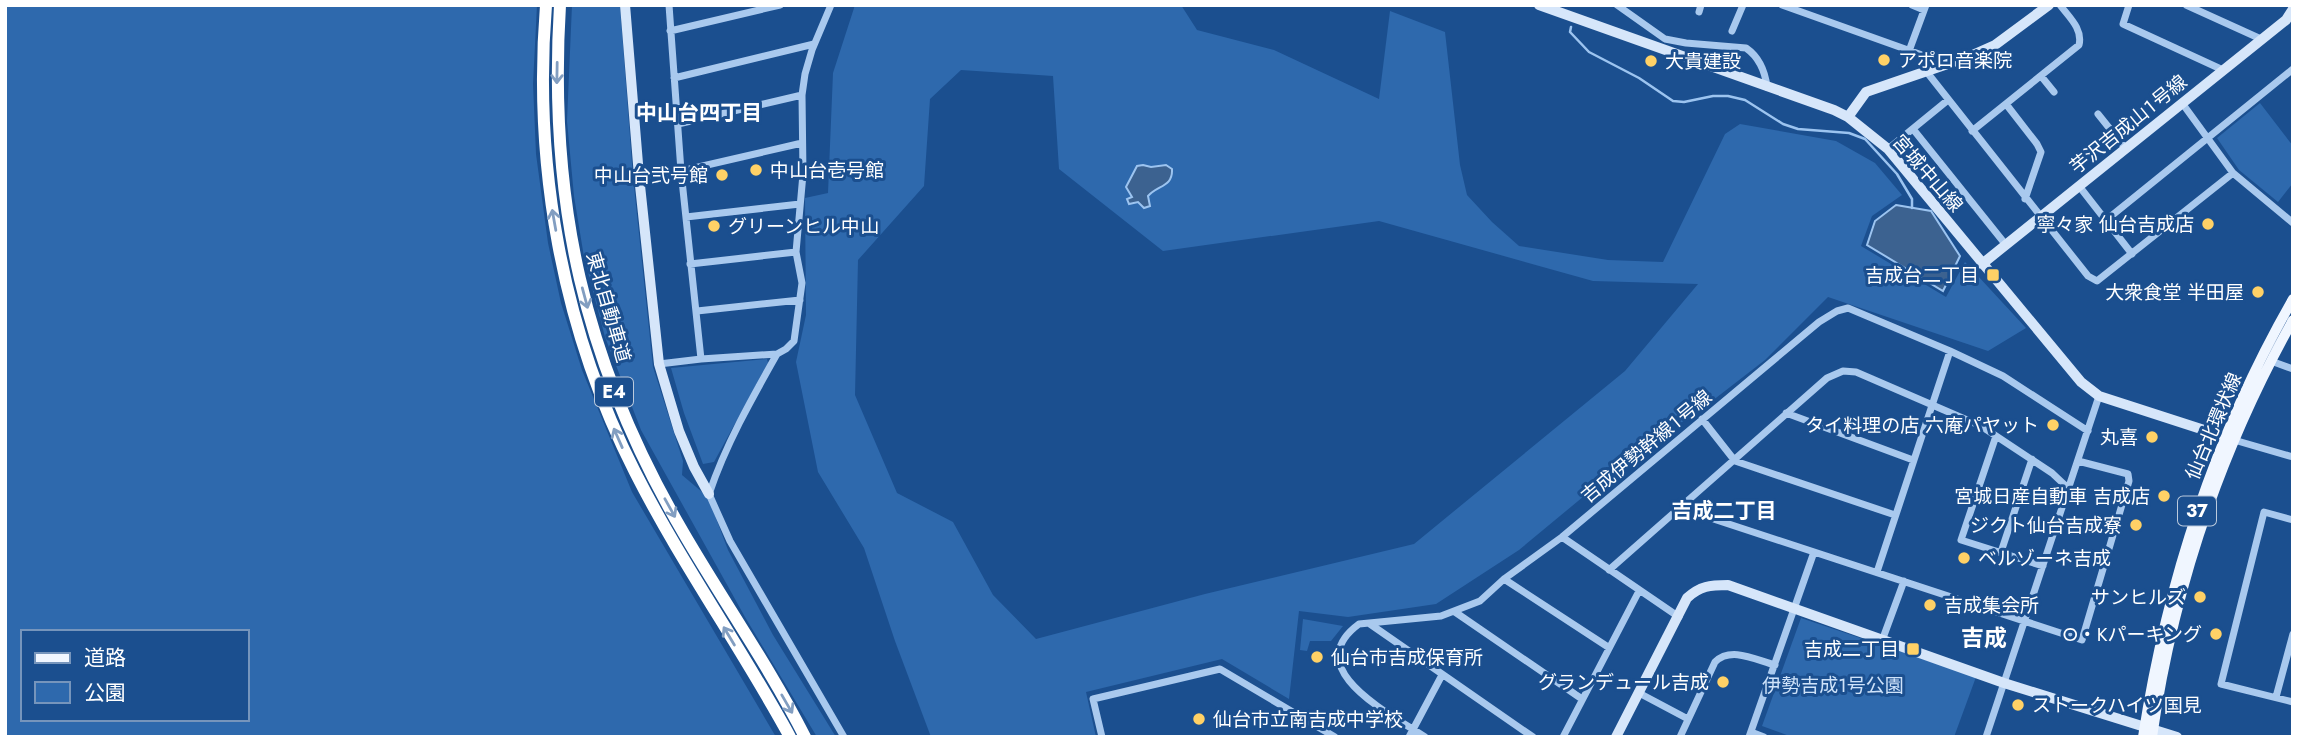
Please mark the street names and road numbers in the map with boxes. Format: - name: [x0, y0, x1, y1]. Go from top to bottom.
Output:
- street label: 芋沢吉成山１号線: [2064, 69, 2193, 180]
- street label: 宮城中山線: [1886, 129, 1969, 218]
- street label: 東北自動車道: [580, 249, 637, 366]
- street label: 仙台北環状線: [2179, 368, 2248, 484]
- road number: E4: [595, 378, 633, 406]
- street label: 吉成伊勢幹線１号線: [1575, 384, 1717, 509]
- road number: 37: [2178, 496, 2216, 526]

